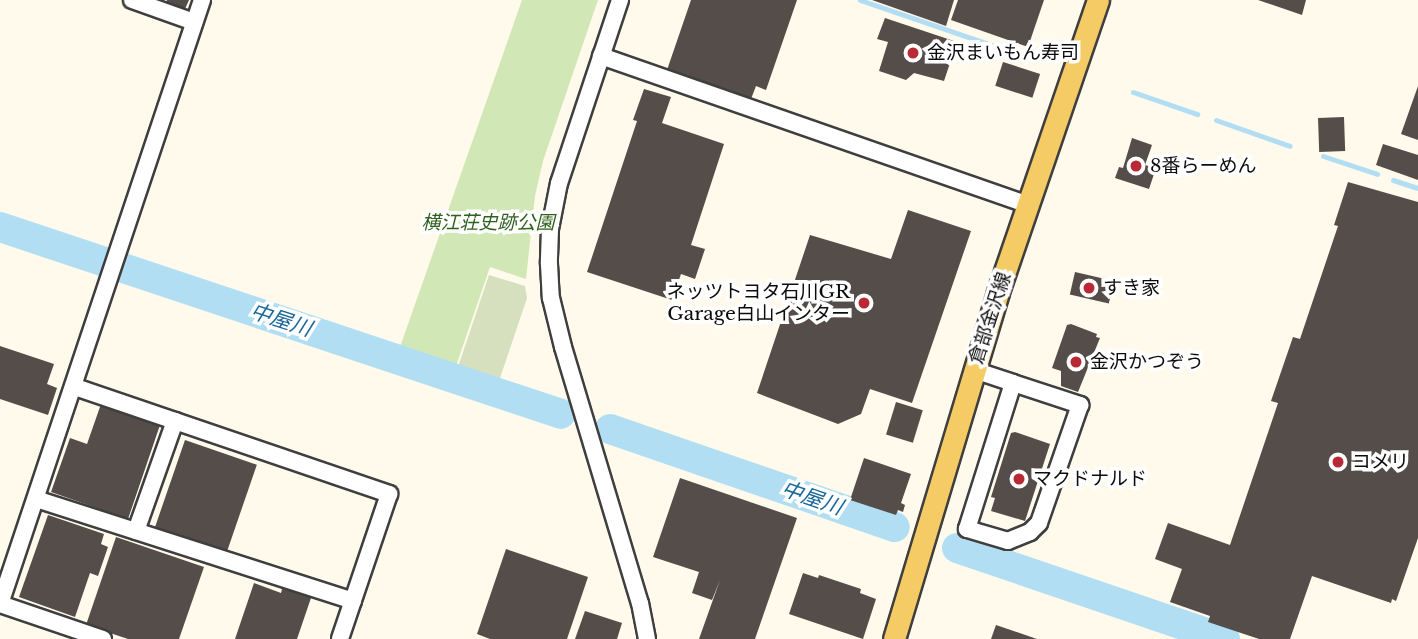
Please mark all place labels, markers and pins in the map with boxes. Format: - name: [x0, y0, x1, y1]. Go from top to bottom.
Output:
- place label: 金沢まいもん寿司: [927, 42, 1079, 64]
- marker: 金沢まいもん寿司: [905, 45, 921, 61]
- place label: 8番らーめん: [1150, 155, 1257, 177]
- marker: 8番らーめん: [1128, 158, 1144, 174]
- place label: すき家: [1103, 277, 1160, 299]
- marker: すき家: [1081, 280, 1097, 296]
- place label: ネッツトヨタ石川GR Garage白山インター: [666, 281, 850, 325]
- marker: ネッツトヨタ石川GR Garage白山インター: [856, 295, 872, 311]
- place label: 金沢かつぞう: [1090, 351, 1204, 373]
- marker: 金沢かつぞう: [1068, 354, 1084, 370]
- place label: コメリ: [1352, 451, 1409, 473]
- marker: コメリ: [1330, 454, 1346, 470]
- place label: マクドナルド: [1033, 468, 1147, 490]
- marker: マクドナルド: [1011, 471, 1027, 487]

